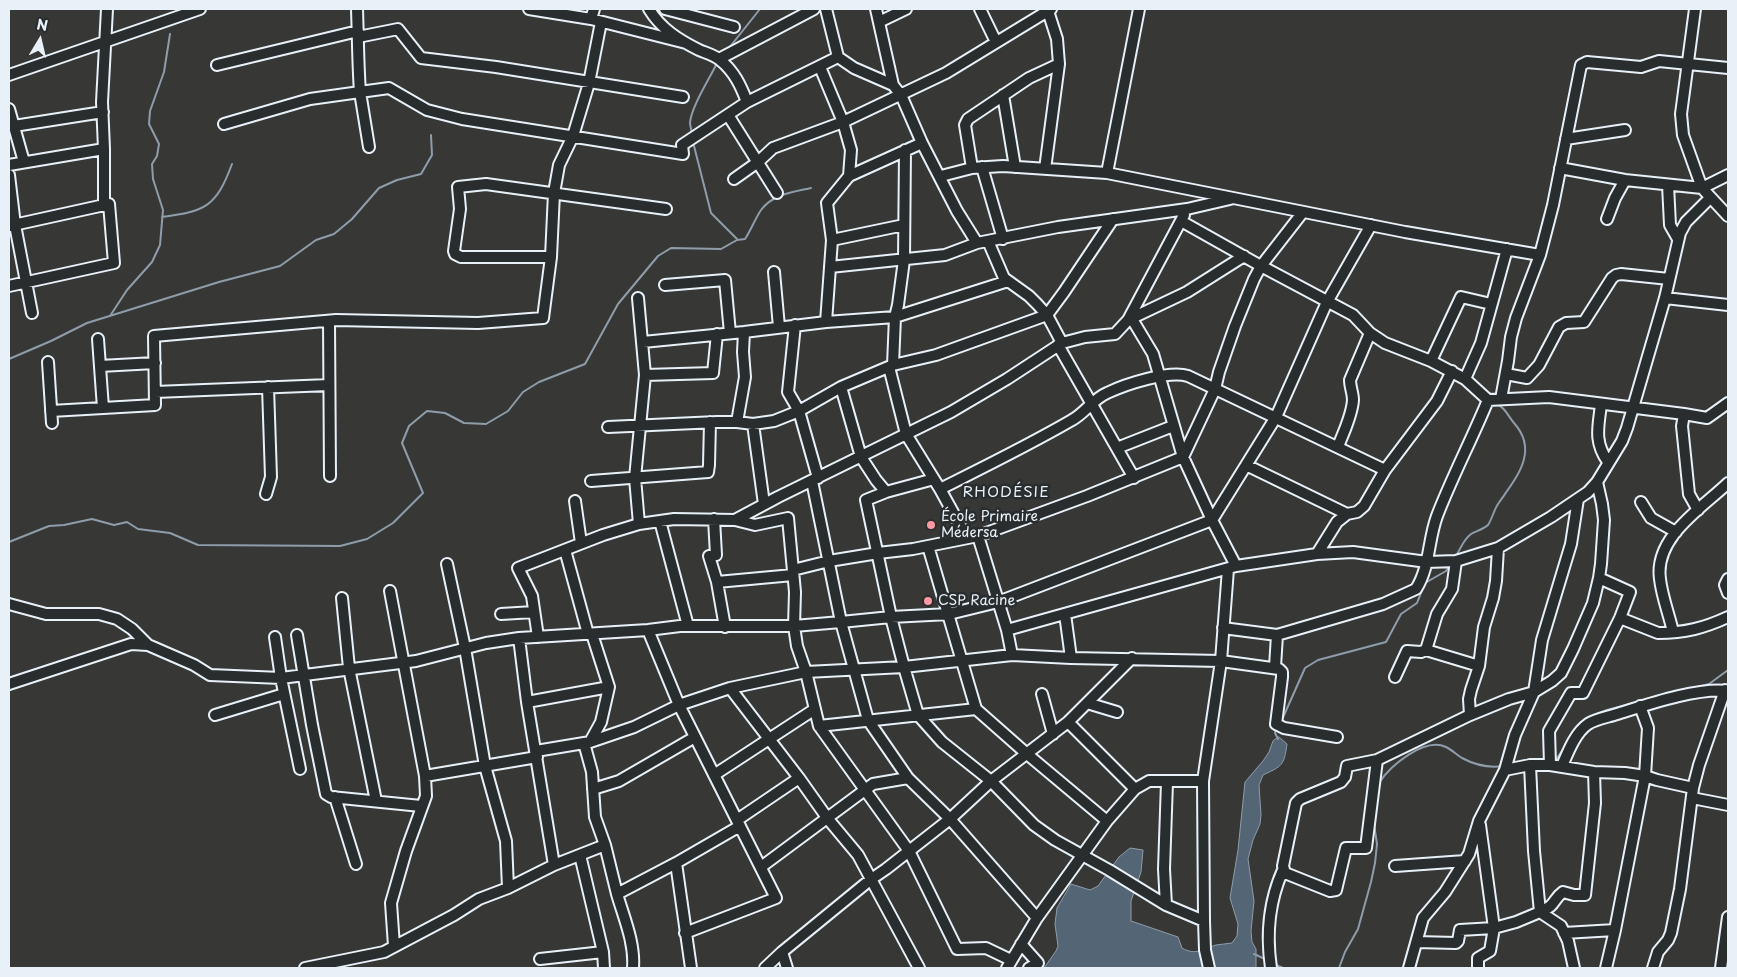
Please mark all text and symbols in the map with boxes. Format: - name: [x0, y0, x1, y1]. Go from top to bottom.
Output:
- text: N: [35, 13, 50, 36]
- north arrow: [15, 15, 65, 65]
- district label: RHODÉSIE: [962, 484, 1050, 502]
- place label: École Primaire Médersa: [941, 509, 1038, 542]
- marker: École Primaire Médersa: [925, 519, 937, 531]
- place label: CSP Racine: [938, 593, 1015, 609]
- marker: CSP Racine: [922, 595, 934, 607]

